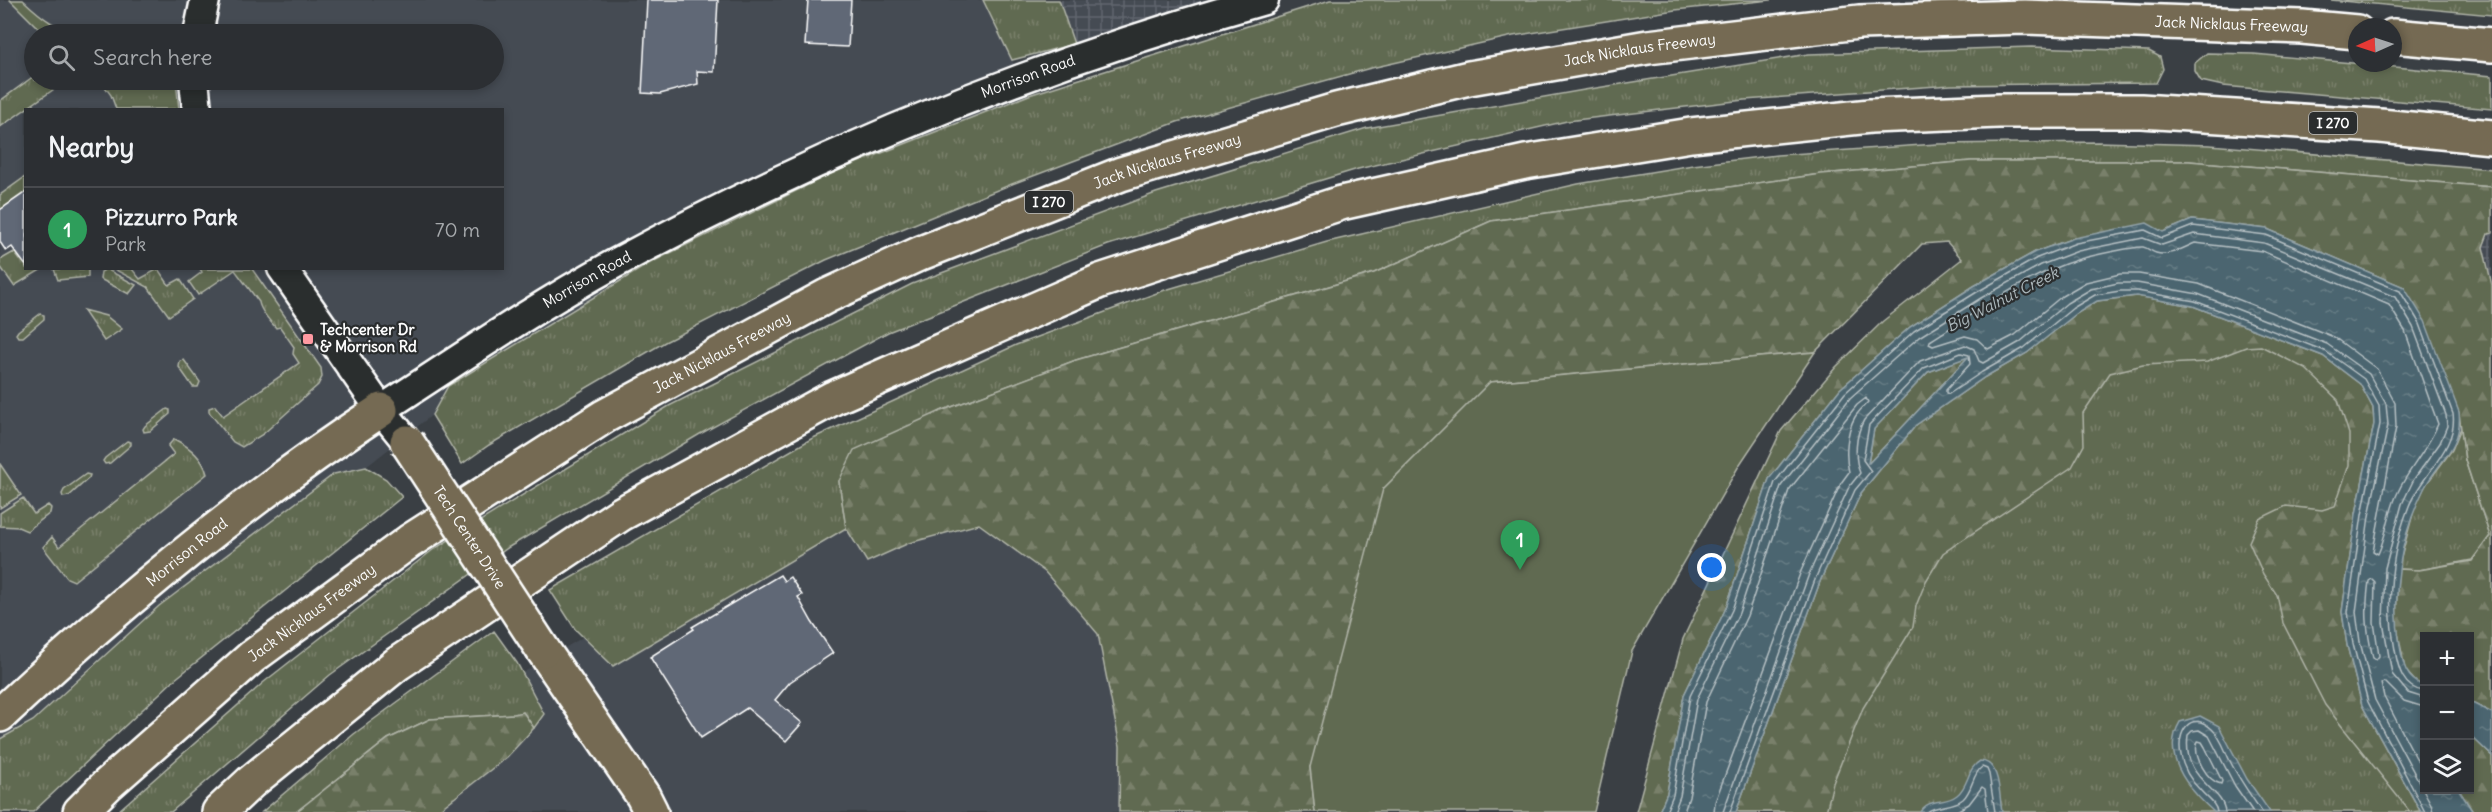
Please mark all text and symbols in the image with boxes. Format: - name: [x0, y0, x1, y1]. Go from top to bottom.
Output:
- street label: Jack Nicklaus Freeway: [2154, 12, 2309, 37]
- north arrow: [2348, 18, 2402, 72]
- search box: [24, 24, 504, 90]
- street label: Jack Nicklaus Freeway: [1562, 29, 1717, 70]
- icon: search: [45, 41, 78, 74]
- text: Search here: [93, 43, 212, 71]
- street label: Morrison Road: [978, 50, 1078, 102]
- road number: I 270: [2309, 112, 2357, 134]
- street label: Jack Nicklaus Freeway: [1091, 129, 1243, 193]
- text: Nearby: [48, 131, 134, 164]
- road number: I 270: [1025, 191, 1073, 213]
- text: Pizzurro Park: [105, 203, 238, 231]
- text: 1: [64, 217, 71, 242]
- text: 70 m: [435, 217, 480, 242]
- text: Park: [105, 231, 146, 256]
- street label: Morrison Road: [539, 246, 635, 312]
- water label: Big Walnut Creek: [1943, 261, 2063, 336]
- street label: Jack Nicklaus Freeway: [650, 308, 794, 397]
- place label: Techcenter Dr & Morrison Rd: [320, 320, 417, 356]
- marker: Techcenter Dr & Morrison Rd: [301, 332, 315, 346]
- street label: Tech Center Drive: [429, 482, 510, 592]
- street label: Morrison Road: [142, 513, 231, 590]
- pin: 1: [1500, 520, 1540, 570]
- your location: [1697, 553, 1726, 582]
- street label: Jack Nicklaus Freeway: [244, 559, 379, 666]
- map controls: [2420, 632, 2474, 794]
- button: +: [2420, 632, 2474, 686]
- button: −: [2420, 686, 2474, 740]
- button: layers: [2420, 740, 2474, 794]

